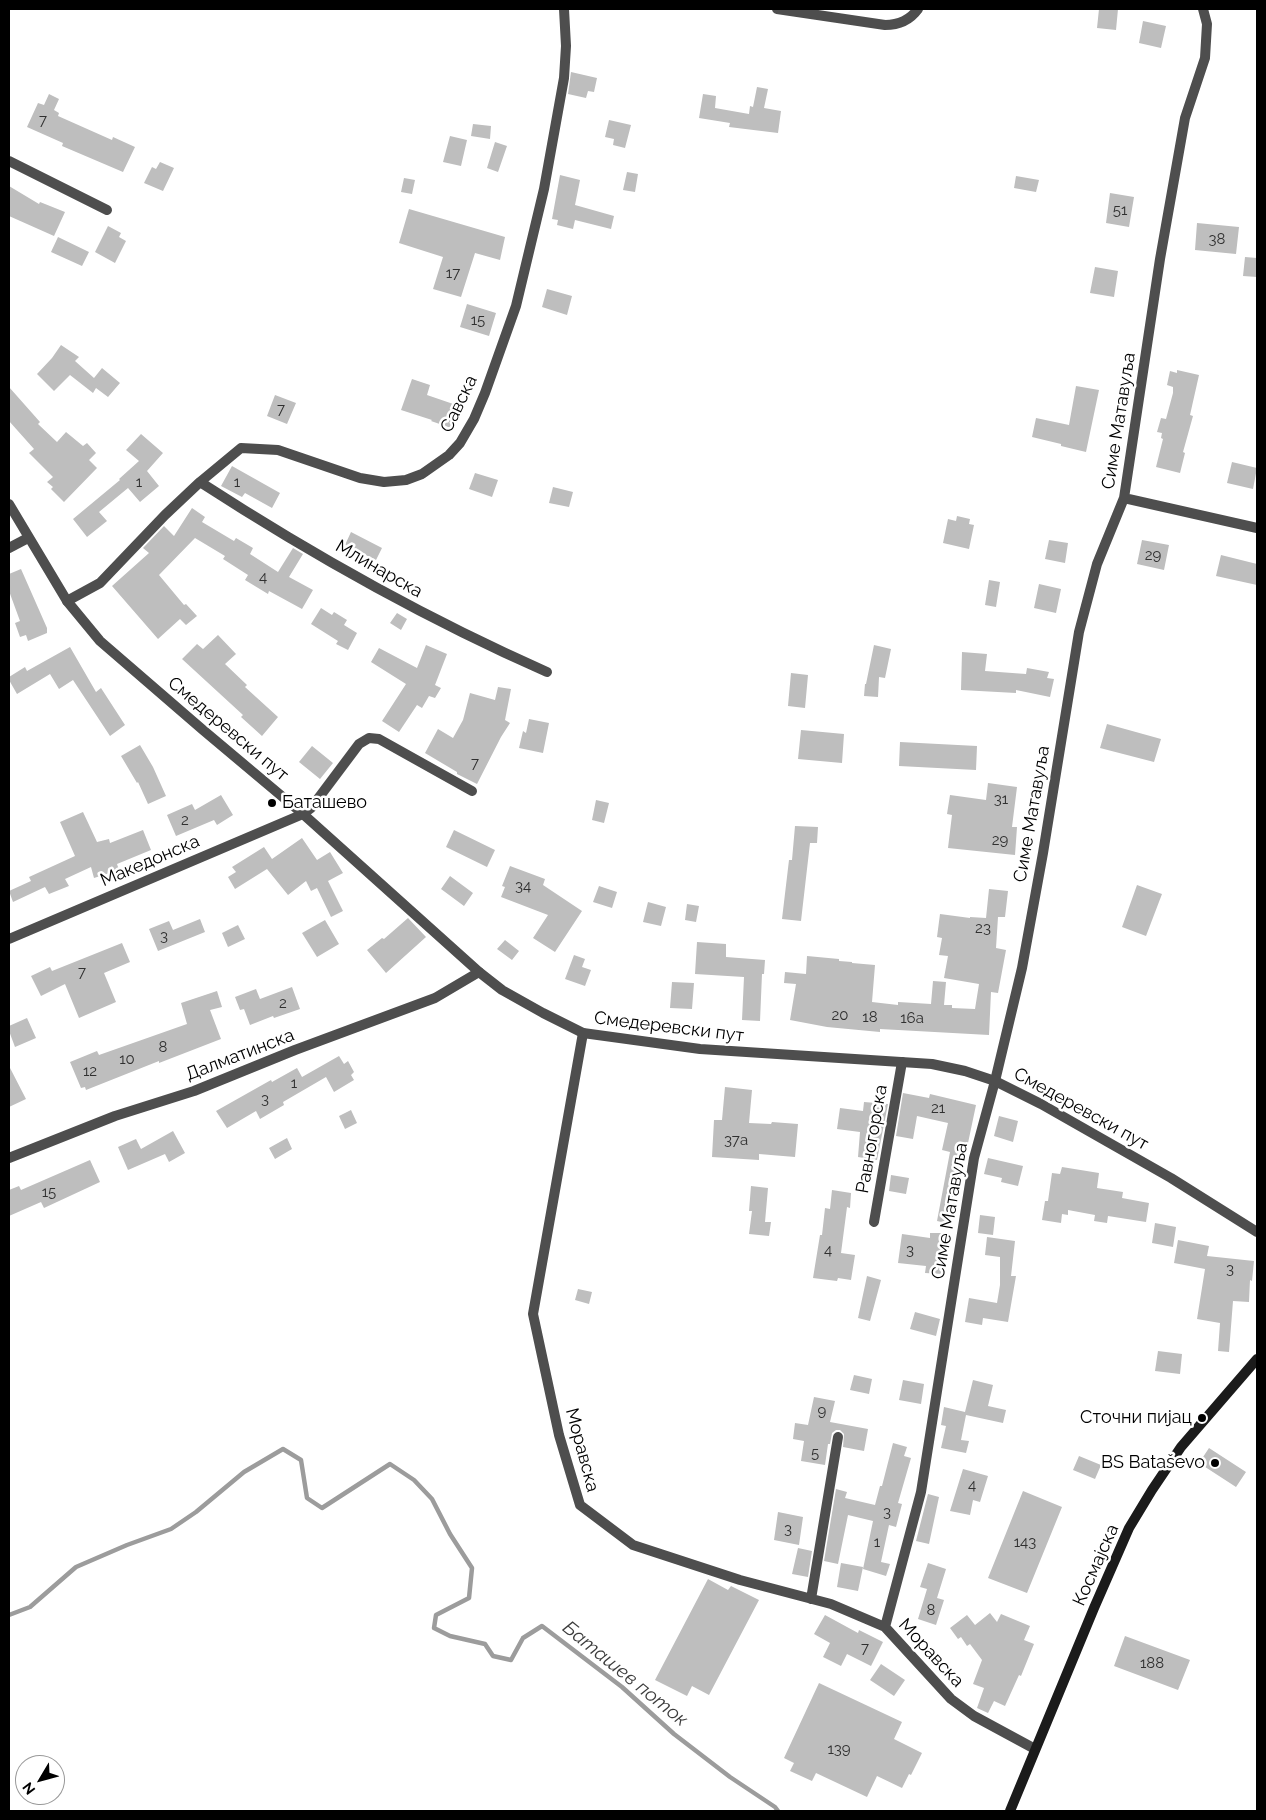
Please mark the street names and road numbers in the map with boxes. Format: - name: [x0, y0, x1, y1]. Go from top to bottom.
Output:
- street label: Симе Матавуља: [1098, 351, 1140, 491]
- street label: Савска: [436, 372, 482, 436]
- street label: Млинарска: [332, 535, 426, 603]
- street label: Смедеревски пут: [163, 672, 293, 786]
- street label: Симе Матавуља: [1009, 744, 1055, 884]
- street label: Македонска: [97, 830, 203, 892]
- street label: Смедеревски пут: [593, 1007, 745, 1047]
- street label: Далматинска: [183, 1024, 297, 1086]
- street label: Смедеревски пут: [1010, 1063, 1152, 1155]
- street label: Равногорска: [852, 1083, 892, 1195]
- street label: Симе Матавуља: [927, 1141, 973, 1281]
- street label: Моравска: [560, 1406, 604, 1494]
- street label: Космајска: [1068, 1521, 1124, 1609]
- street label: Моравска: [894, 1614, 968, 1692]

